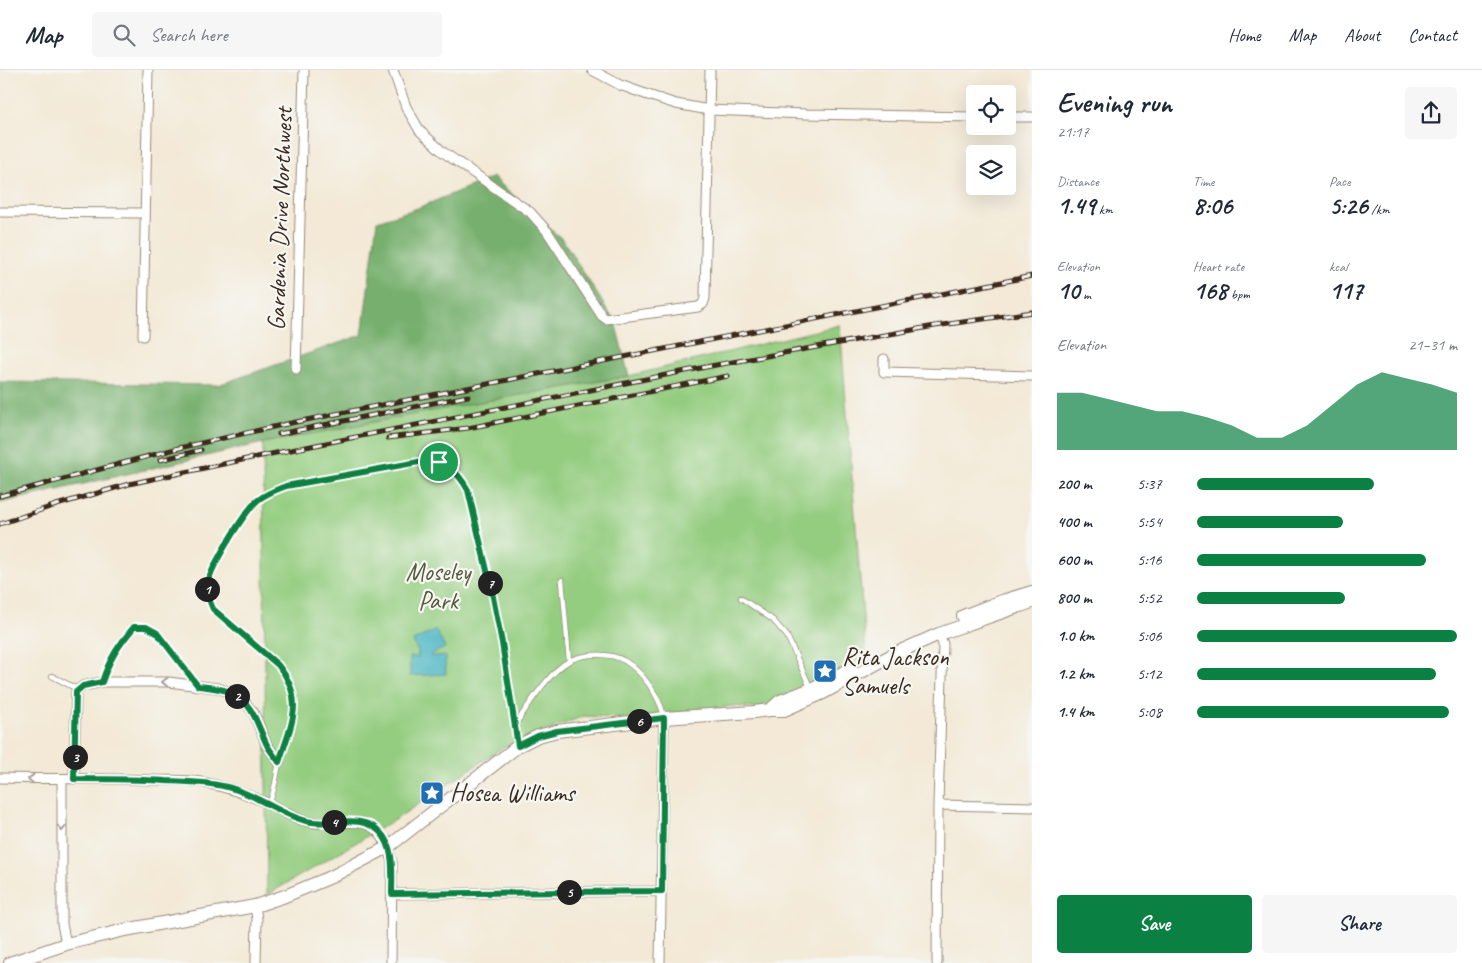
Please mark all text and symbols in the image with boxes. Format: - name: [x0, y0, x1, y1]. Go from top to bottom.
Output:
- search box: [92, 12, 442, 57]
- text: Map: [25, 20, 62, 50]
- icon: search: [110, 21, 138, 49]
- text: Search here: [150, 23, 228, 47]
- text: Home: [1228, 24, 1261, 46]
- text: Map: [1289, 24, 1316, 46]
- text: About: [1344, 24, 1380, 46]
- text: Contact: [1408, 24, 1457, 46]
- map controls: [966, 85, 1016, 195]
- button: locate: [966, 85, 1016, 135]
- text: Evening run: [1057, 85, 1172, 120]
- button: share: [1405, 87, 1457, 139]
- street label: Gardenia Drive Northwest: [260, 104, 300, 331]
- text: 21:17: [1057, 122, 1089, 142]
- button: layers: [966, 145, 1016, 195]
- text: Distance: [1057, 173, 1099, 190]
- text: Time: [1193, 173, 1214, 190]
- text: Pace: [1329, 173, 1351, 190]
- text: 1.49: [1057, 190, 1095, 222]
- text: 8:06: [1193, 190, 1232, 222]
- text: 5:26: [1329, 190, 1368, 222]
- text: km: [1095, 201, 1112, 218]
- text: /km: [1368, 201, 1390, 218]
- text: Elevation: [1057, 258, 1100, 275]
- text: Heart rate: [1193, 258, 1244, 275]
- text: kcal: [1329, 258, 1348, 275]
- text: 10: [1057, 275, 1080, 307]
- text: 168: [1193, 275, 1227, 307]
- text: 117: [1329, 275, 1363, 307]
- text: m: [1080, 286, 1091, 303]
- text: bpm: [1227, 286, 1250, 303]
- text: Elevation: [1057, 335, 1106, 355]
- text: 21–31 m: [1408, 335, 1457, 355]
- pin: [418, 441, 460, 483]
- icon: arrive: [425, 448, 453, 476]
- text: 200 m: [1057, 474, 1092, 494]
- text: 5:37: [1137, 474, 1162, 494]
- text: 400 m: [1057, 512, 1092, 532]
- text: 5:54: [1137, 512, 1162, 532]
- text: 600 m: [1057, 550, 1092, 570]
- text: 5:16: [1137, 550, 1162, 570]
- park label: Moseley Park: [406, 556, 473, 617]
- pin: 7: [478, 570, 502, 596]
- text: 7: [487, 575, 494, 592]
- pin: 1: [194, 576, 220, 602]
- text: 1: [204, 581, 211, 598]
- text: 800 m: [1057, 588, 1092, 608]
- text: 5:52: [1137, 588, 1162, 608]
- text: 1.0 km: [1057, 626, 1094, 646]
- text: 5:06: [1137, 626, 1162, 646]
- place label: Rita Jackson Samuels: [842, 641, 950, 702]
- place icon: Rita Jackson Samuels: [812, 658, 838, 684]
- text: 1.2 km: [1057, 664, 1094, 684]
- text: 5:12: [1137, 664, 1162, 684]
- one-way arrow: [161, 677, 169, 688]
- pin: 2: [224, 684, 250, 708]
- text: 2: [234, 688, 241, 705]
- text: 1.4 km: [1057, 702, 1094, 722]
- text: 5:08: [1137, 702, 1162, 722]
- pin: 6: [626, 708, 652, 734]
- text: 6: [636, 713, 643, 730]
- pin: 3: [62, 744, 88, 770]
- text: 3: [72, 749, 79, 766]
- one-way arrow: [27, 774, 34, 784]
- place label: Hosea Williams: [450, 777, 577, 809]
- place icon: Hosea Williams: [419, 780, 445, 806]
- pin: 4: [322, 810, 346, 834]
- text: 4: [331, 814, 338, 831]
- one-way arrow: [57, 824, 67, 832]
- pin: 5: [556, 880, 582, 904]
- text: 5: [566, 884, 573, 901]
- button: Save: [1057, 895, 1252, 953]
- button: Share: [1262, 895, 1457, 953]

